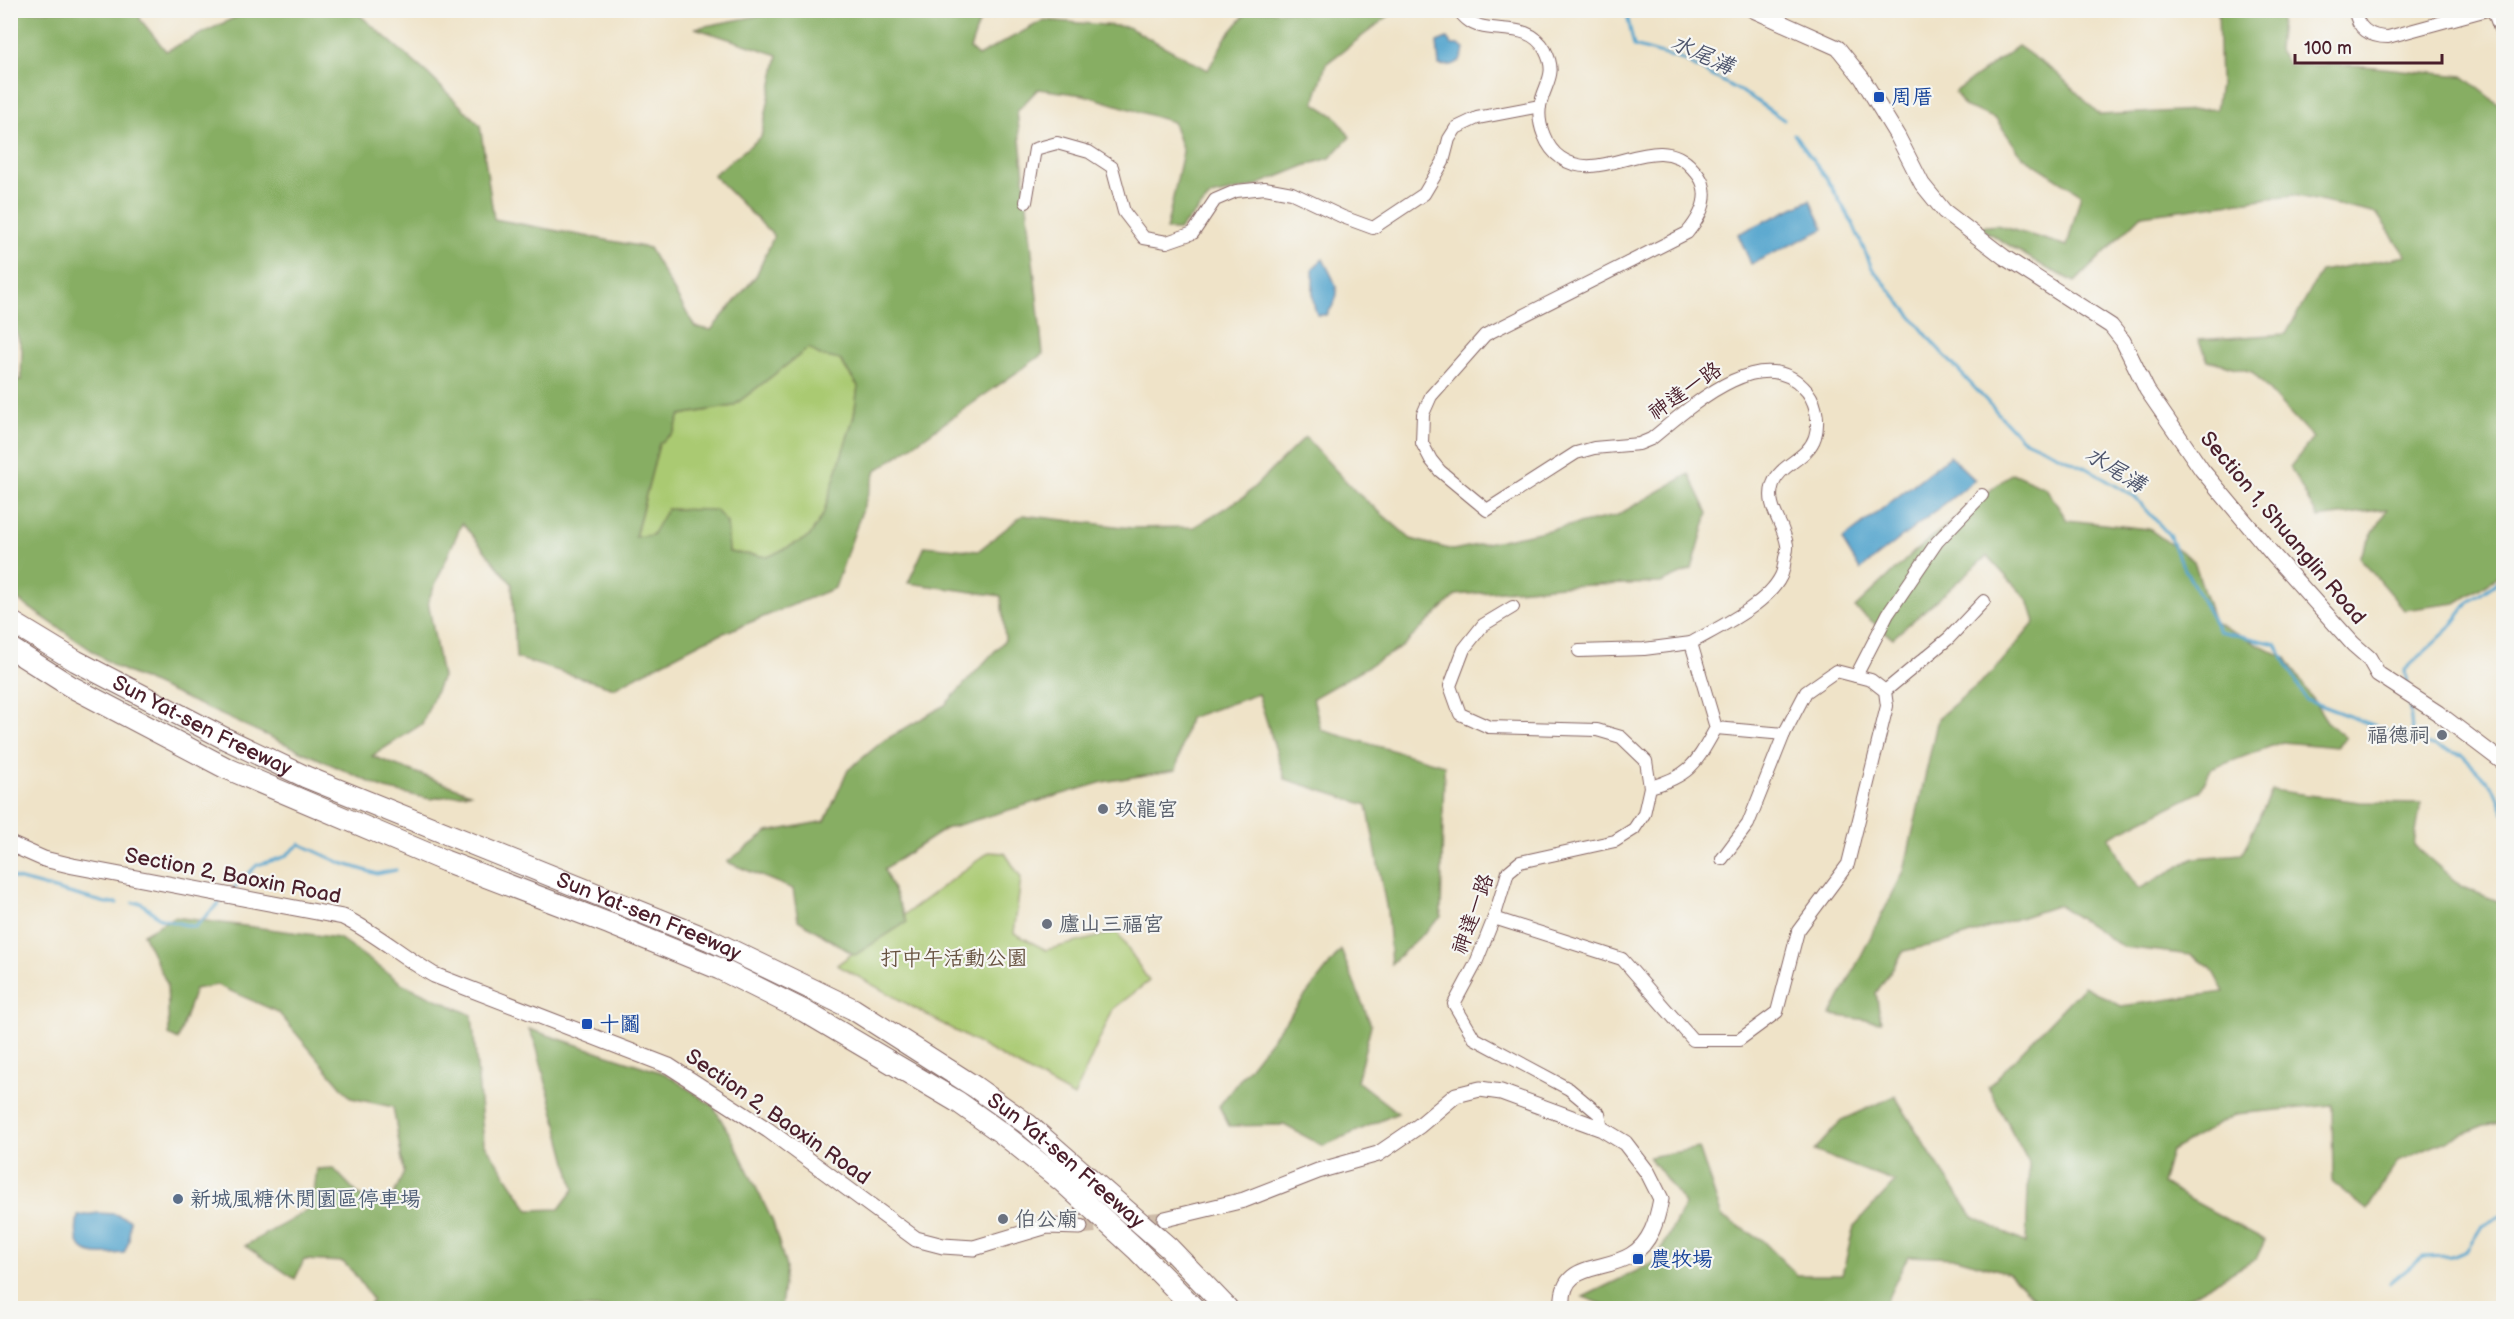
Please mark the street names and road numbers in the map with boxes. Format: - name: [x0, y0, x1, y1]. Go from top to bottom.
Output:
- street label: 神達一路: [1643, 357, 1727, 425]
- street label: Section 1, Shuanglin Road: [2195, 427, 2371, 629]
- street label: Sun Yat-sen Freeway: [108, 670, 296, 781]
- street label: Section 2, Baoxin Road: [123, 843, 343, 909]
- street label: Sun Yat-sen Freeway: [553, 867, 746, 966]
- street label: 神達一路: [1447, 870, 1499, 958]
- street label: Section 2, Baoxin Road: [681, 1044, 875, 1190]
- street label: Sun Yat-sen Freeway: [983, 1087, 1150, 1234]

